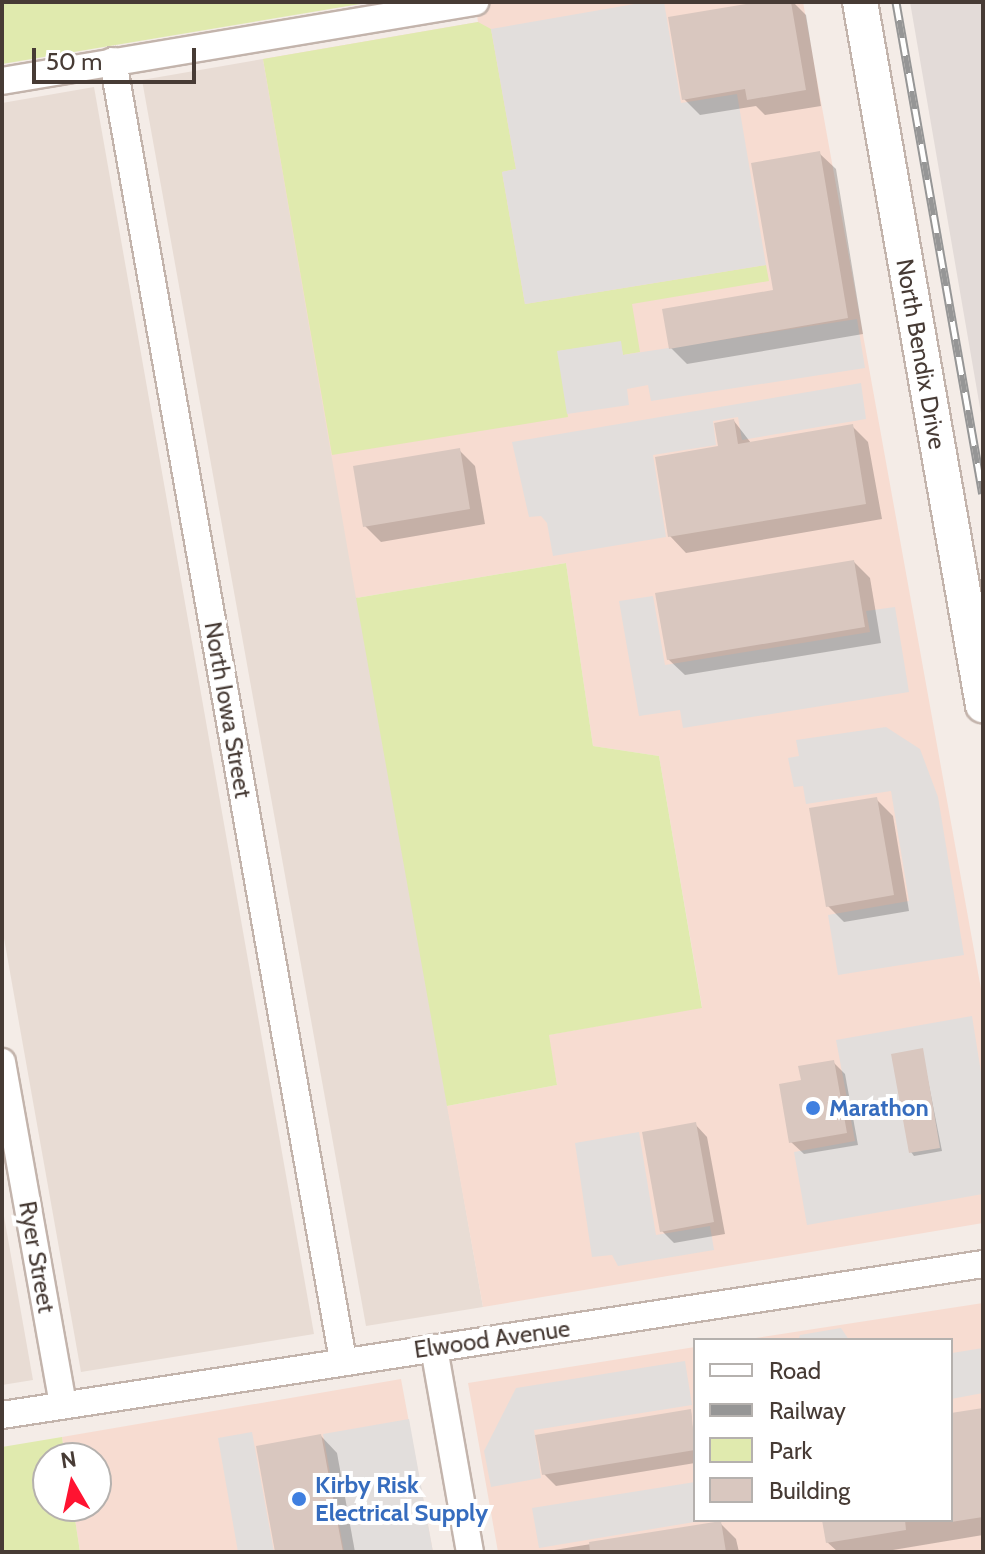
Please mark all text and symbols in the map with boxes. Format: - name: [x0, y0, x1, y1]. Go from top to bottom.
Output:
- scale bar: [36, 32, 200, 82]
- text: 50 m: [46, 47, 102, 76]
- street label: North Bendix Drive: [890, 257, 952, 451]
- street label: North Iowa Street: [198, 620, 258, 800]
- place label: Marathon: [829, 1094, 929, 1122]
- marker: Marathon: [804, 1099, 822, 1117]
- street label: Ryer Street: [13, 1199, 61, 1315]
- street label: Elwood Avenue: [412, 1314, 572, 1364]
- legend: [693, 1338, 953, 1522]
- text: Road: [769, 1356, 821, 1385]
- text: Railway: [769, 1396, 846, 1425]
- text: Park: [769, 1436, 812, 1465]
- north arrow: [32, 1442, 112, 1522]
- text: N: [59, 1445, 78, 1474]
- place label: Kirby Risk Electrical Supply: [315, 1471, 488, 1527]
- text: Building: [769, 1476, 850, 1505]
- marker: Kirby Risk Electrical Supply: [290, 1490, 308, 1508]

